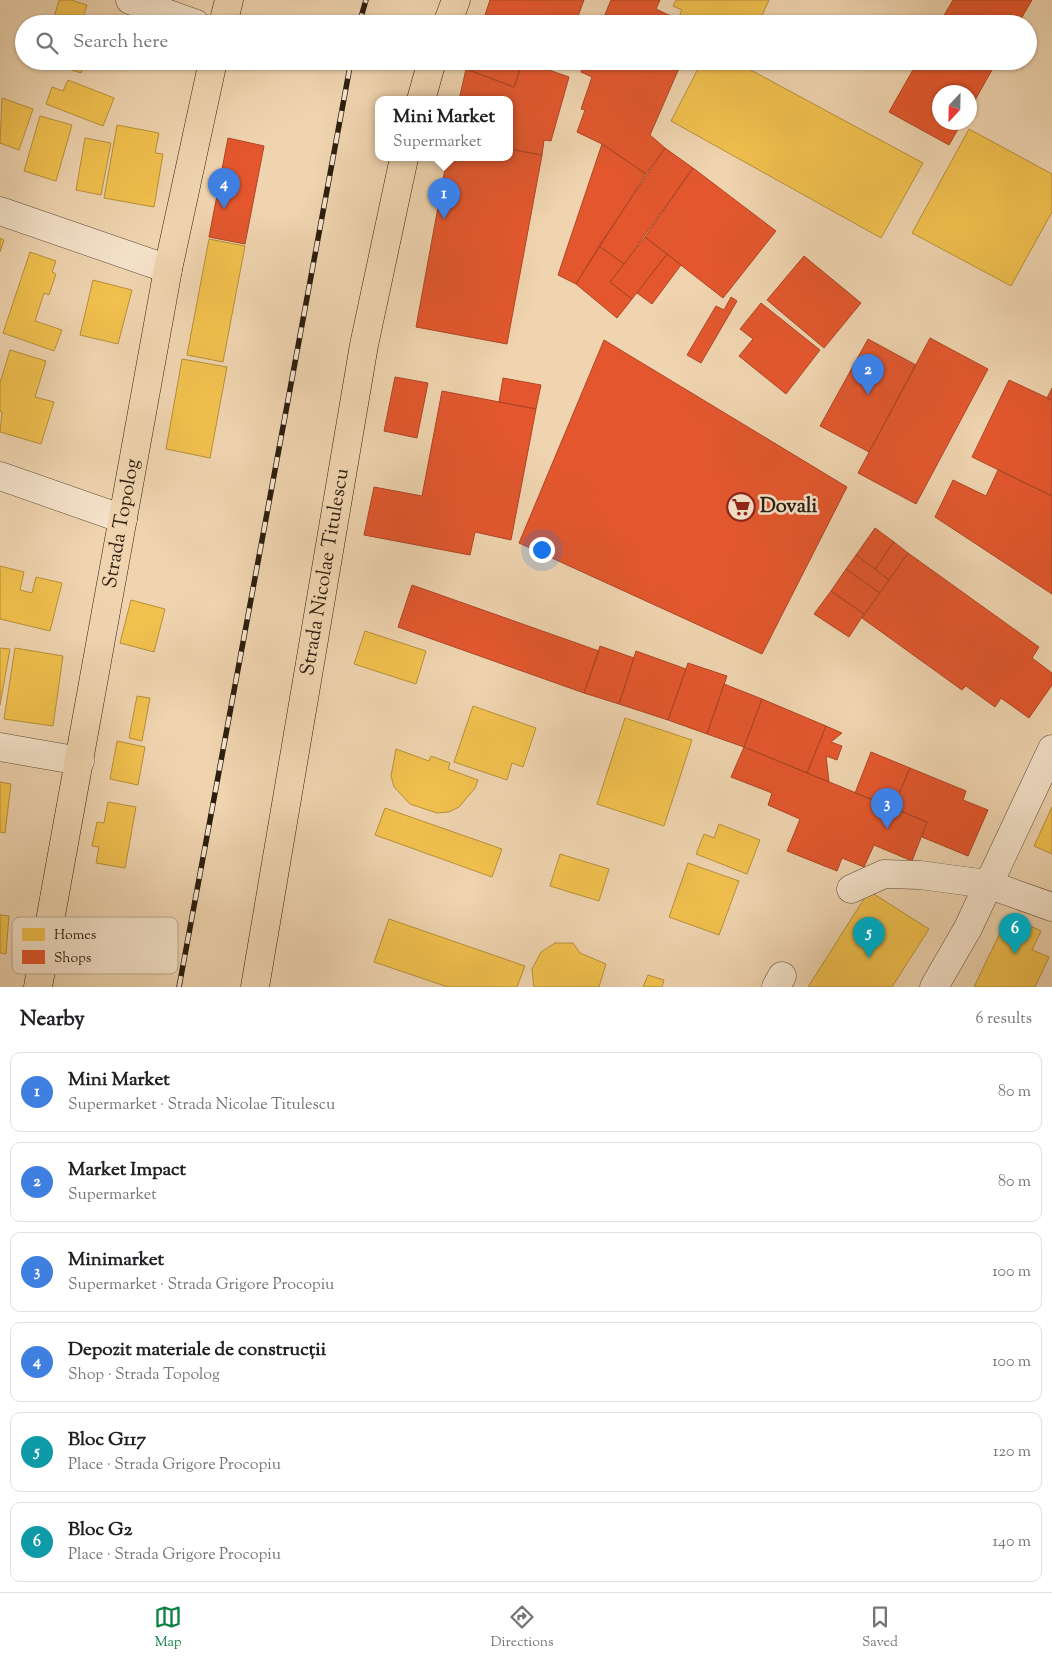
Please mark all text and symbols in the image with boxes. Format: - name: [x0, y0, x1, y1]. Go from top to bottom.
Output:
- search box: [15, 15, 1037, 70]
- icon: search: [33, 29, 61, 57]
- text: Search here: [73, 29, 168, 56]
- north arrow: [932, 85, 977, 130]
- popup: [375, 96, 513, 161]
- text: Mini Market: [393, 104, 495, 131]
- text: Supermarket: [393, 131, 482, 154]
- pin: 4: [208, 168, 240, 209]
- pin: 1: [428, 178, 460, 219]
- pin: 2: [852, 354, 884, 395]
- street label: Strada Topolog: [96, 456, 148, 591]
- street label: Strada Nicolae Titulescu: [294, 466, 357, 678]
- supermarket icon: Dovali: [726, 492, 756, 522]
- place label: Dovali: [760, 493, 817, 522]
- your location: [529, 537, 555, 563]
- pin: 3: [871, 788, 903, 829]
- pin: 6: [999, 913, 1031, 954]
- legend: [12, 917, 178, 974]
- pin: 5: [853, 917, 885, 958]
- text: Homes: [54, 926, 96, 946]
- text: Shops: [54, 949, 91, 969]
- text: Nearby: [20, 1005, 85, 1035]
- text: 6 results: [976, 1008, 1032, 1031]
- text: Mini Market: [68, 1067, 170, 1094]
- text: 1: [34, 1081, 40, 1104]
- text: 80 m: [998, 1081, 1031, 1104]
- text: Supermarket · Strada Nicolae Titulescu: [68, 1094, 335, 1117]
- text: Market Impact: [68, 1157, 186, 1184]
- text: 2: [33, 1171, 41, 1194]
- text: 80 m: [998, 1171, 1031, 1194]
- text: Supermarket: [68, 1184, 157, 1207]
- text: Minimarket: [68, 1247, 164, 1274]
- text: 3: [34, 1261, 40, 1284]
- text: 100 m: [992, 1261, 1031, 1284]
- text: Supermarket · Strada Grigore Procopiu: [68, 1274, 334, 1297]
- text: Depozit materiale de construcții: [68, 1337, 326, 1364]
- text: 4: [33, 1351, 41, 1374]
- text: 100 m: [992, 1351, 1031, 1374]
- text: Shop · Strada Topolog: [68, 1364, 220, 1387]
- text: Bloc G117: [68, 1427, 146, 1454]
- text: 5: [34, 1441, 40, 1464]
- text: 120 m: [993, 1441, 1031, 1464]
- text: Place · Strada Grigore Procopiu: [68, 1454, 281, 1477]
- text: Bloc G2: [68, 1517, 132, 1544]
- text: 6: [33, 1531, 41, 1554]
- text: 140 m: [993, 1531, 1031, 1554]
- text: Place · Strada Grigore Procopiu: [68, 1544, 281, 1567]
- tab: Map: [154, 1603, 182, 1653]
- tab: Directions: [490, 1603, 554, 1653]
- tab: Saved: [862, 1603, 898, 1653]

